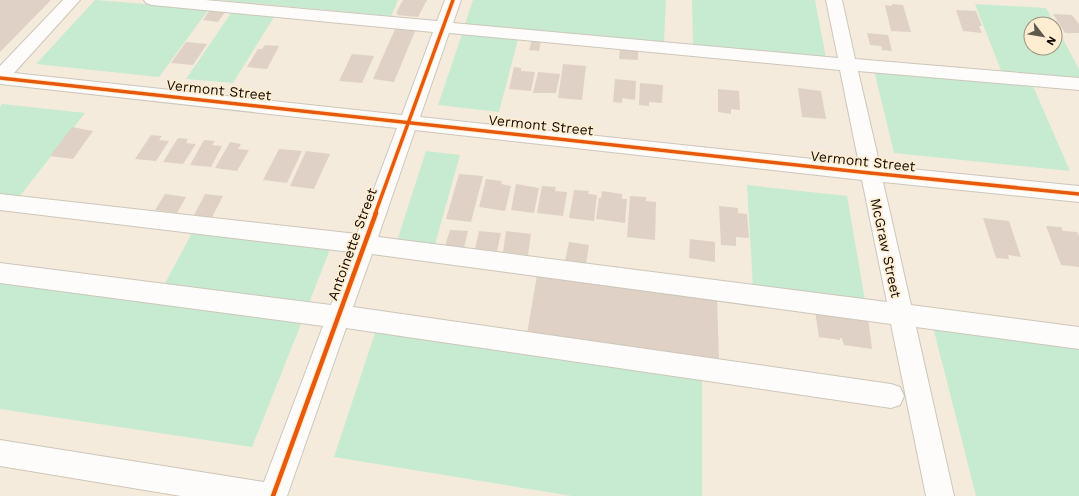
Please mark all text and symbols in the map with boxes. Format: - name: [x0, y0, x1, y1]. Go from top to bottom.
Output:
- north arrow: [1023, 16, 1063, 56]
- text: N: [1043, 34, 1059, 48]
- street label: Vermont Street: [166, 77, 272, 103]
- street label: Vermont Street: [488, 112, 594, 138]
- street label: Vermont Street: [810, 148, 916, 174]
- street label: Antoinette Street: [324, 186, 380, 302]
- street label: McGraw Street: [868, 197, 904, 299]

